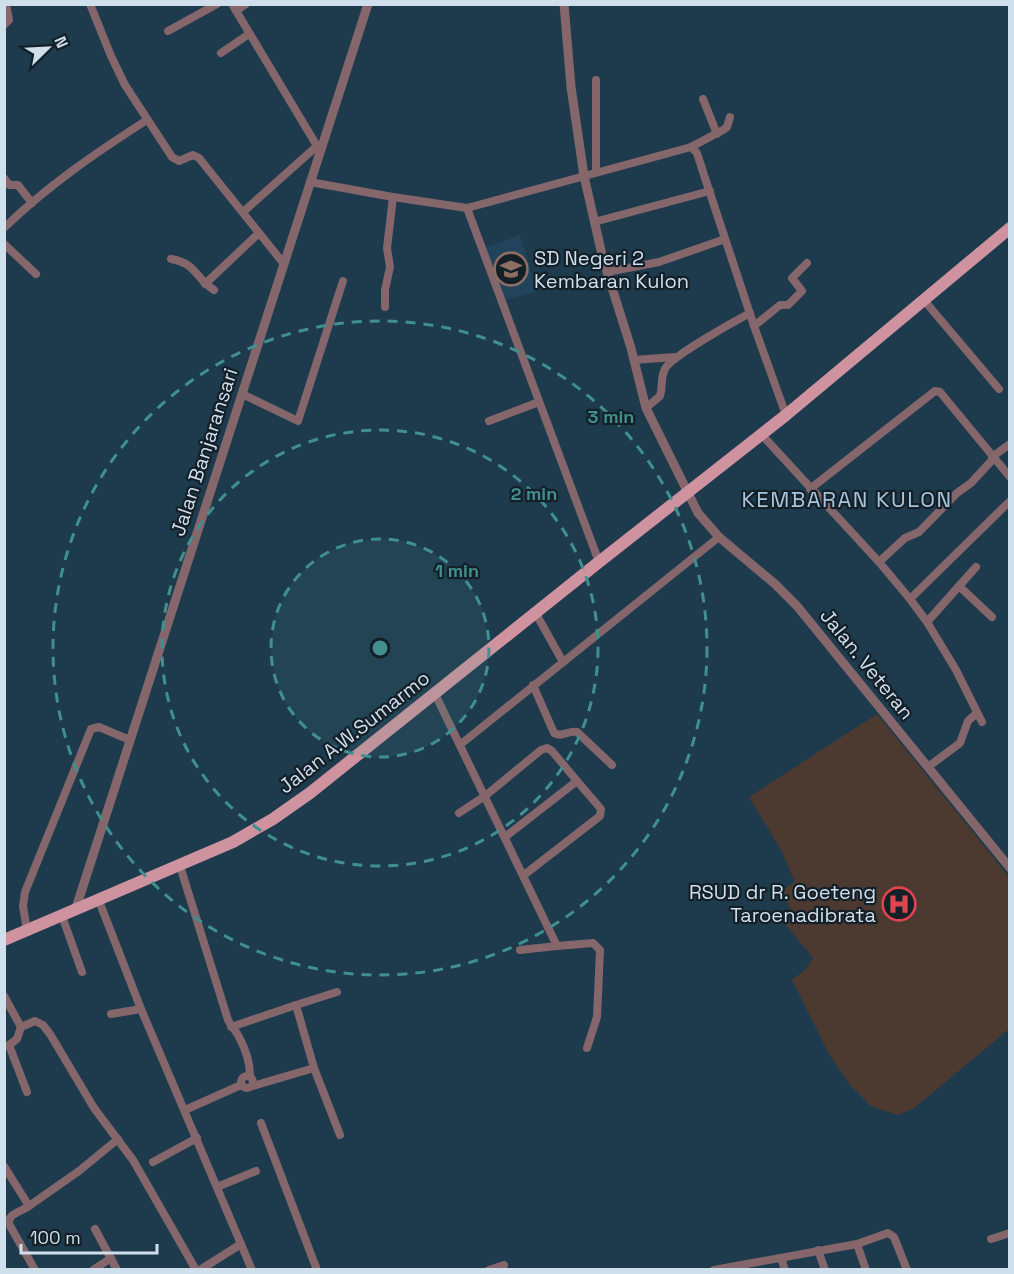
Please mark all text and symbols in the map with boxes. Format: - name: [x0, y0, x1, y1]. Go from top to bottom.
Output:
- north arrow: [18, 18, 78, 78]
- text: N: [49, 33, 73, 51]
- place label: SD Negeri 2 Kembaran Kulon: [534, 245, 689, 294]
- school or university icon: SD Negeri 2 Kembaran Kulon: [493, 251, 529, 287]
- street label: Jalan Banjaransari: [165, 365, 243, 539]
- text: 3 min: [588, 405, 634, 428]
- text: 2 min: [511, 482, 557, 505]
- district label: KEMBARAN KULON: [741, 485, 953, 513]
- text: 1 min: [435, 559, 479, 582]
- street label: Jalan. Veteran: [814, 603, 920, 725]
- centre of rings: [370, 638, 390, 658]
- street label: Jalan A.W.Sumarmo: [273, 665, 435, 799]
- place label: RSUD dr R. Goeteng Taroenadibrata: [689, 879, 876, 928]
- hospital icon: RSUD dr R. Goeteng Taroenadibrata: [881, 886, 917, 922]
- scale bar: [21, 1217, 158, 1255]
- text: 100 m: [30, 1226, 81, 1249]

